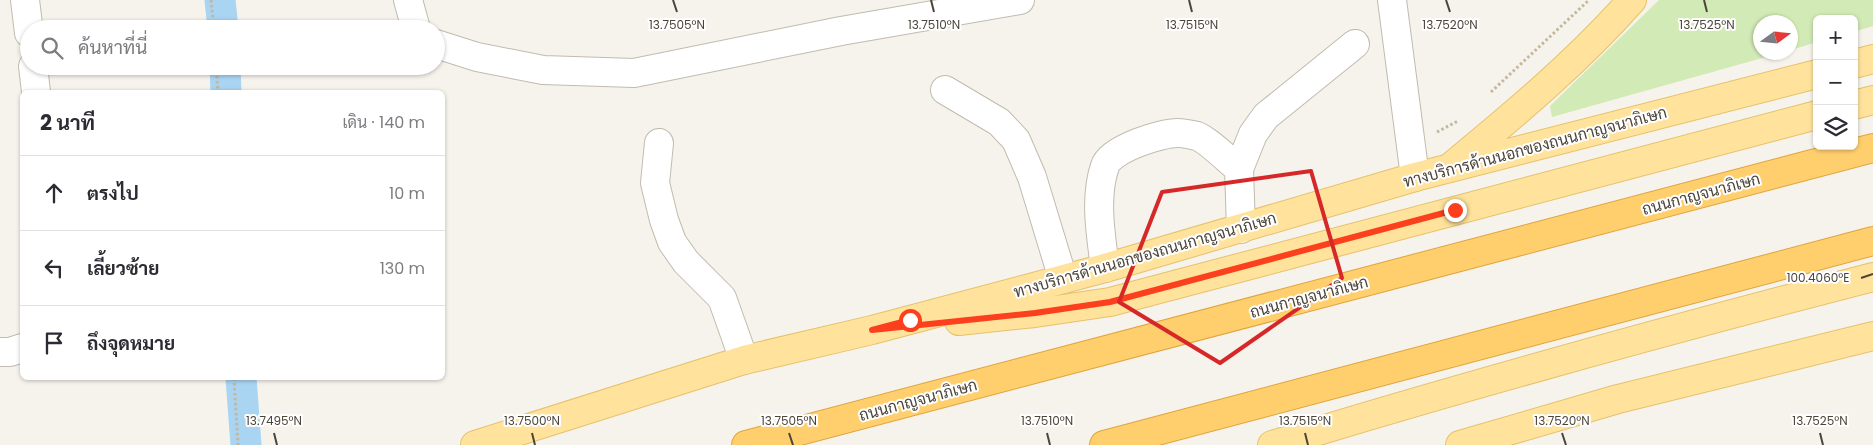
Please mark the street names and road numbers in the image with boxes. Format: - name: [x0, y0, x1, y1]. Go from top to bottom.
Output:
- street label: ทางบริการด้านนอกของถนนกาญจนาภิเษก: [1400, 101, 1670, 193]
- street label: ถนนกาญจนาภิเษก: [1639, 167, 1763, 221]
- street label: ทางบริการด้านนอกของถนนกาญจนาภิเษก: [1011, 206, 1279, 304]
- street label: ถนนกาญจนาภิเษก: [1247, 270, 1371, 324]
- street label: ถนนกาญจนาภิเษก: [856, 373, 980, 427]

